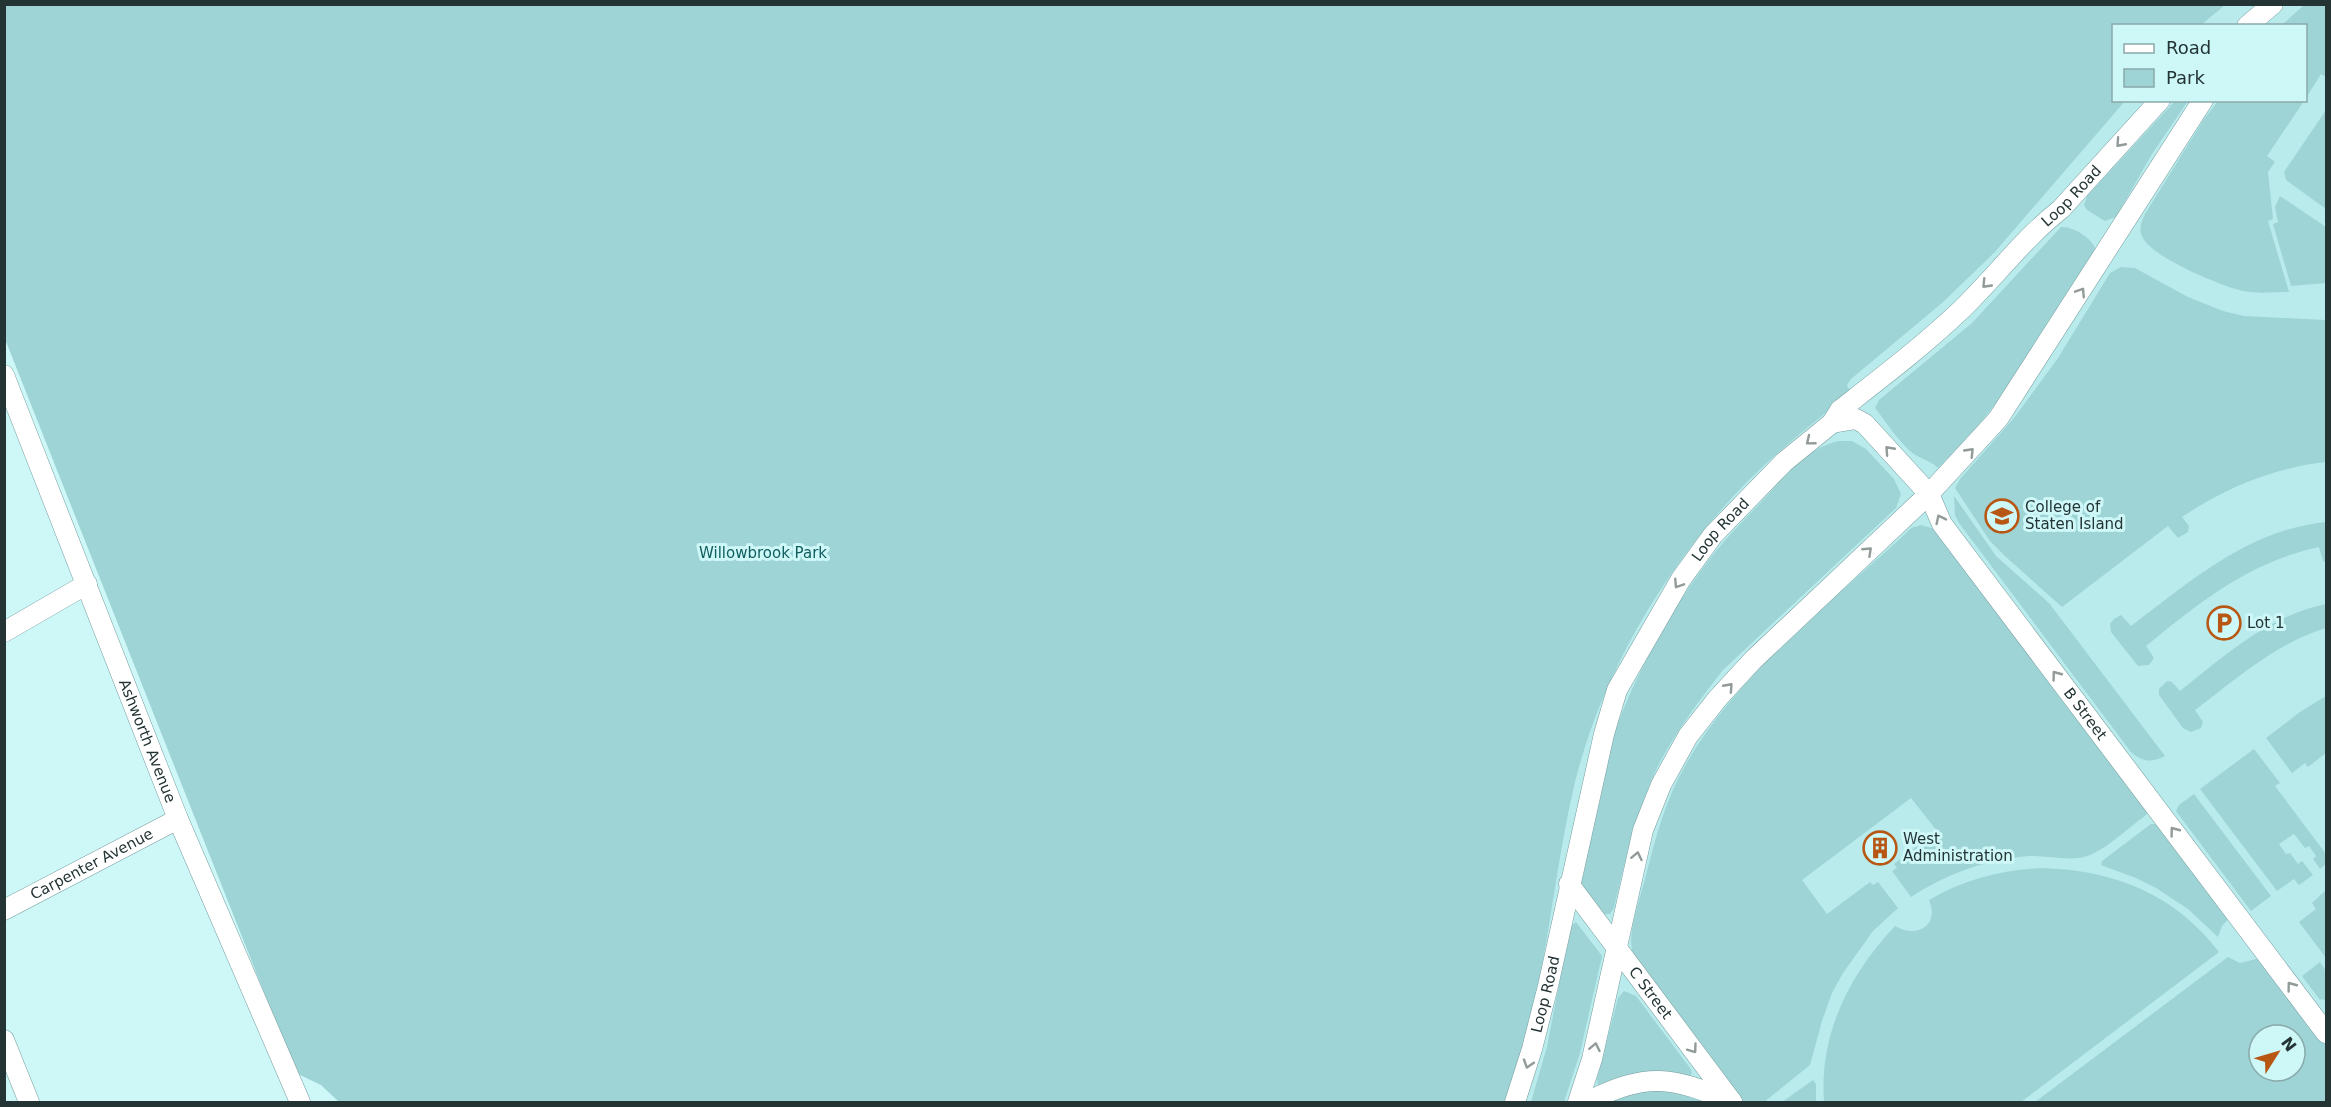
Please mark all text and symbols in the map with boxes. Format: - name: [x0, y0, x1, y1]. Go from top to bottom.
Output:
- legend: [2112, 24, 2307, 102]
- text: Road: [2166, 37, 2211, 58]
- text: Park: [2166, 67, 2205, 88]
- one-way arrow: [2116, 136, 2127, 147]
- street label: Loop Road: [2038, 162, 2105, 230]
- one-way arrow: [1982, 278, 1993, 288]
- one-way arrow: [2074, 288, 2085, 299]
- one-way arrow: [1806, 434, 1817, 445]
- one-way arrow: [1886, 447, 1897, 458]
- one-way arrow: [1962, 448, 1973, 459]
- street label: Loop Road: [1688, 494, 1753, 565]
- school or university icon: College of Staten Island: [1984, 498, 2020, 534]
- place label: College of Staten Island: [2025, 498, 2124, 533]
- one-way arrow: [1936, 514, 1948, 525]
- park label: Willowbrook Park: [699, 544, 827, 562]
- one-way arrow: [1862, 547, 1872, 558]
- one-way arrow: [1674, 578, 1686, 588]
- parking icon: Lot 1: [2206, 605, 2242, 641]
- place label: Lot 1: [2247, 614, 2284, 632]
- one-way arrow: [2052, 671, 2063, 682]
- street label: Ashworth Avenue: [115, 677, 180, 805]
- one-way arrow: [1721, 683, 1732, 694]
- street label: B Street: [2060, 684, 2111, 744]
- street label: Carpenter Avenue: [27, 825, 156, 904]
- one-way arrow: [2170, 826, 2181, 837]
- building icon: West Administration: [1862, 830, 1898, 866]
- place label: West Administration: [1903, 830, 2013, 865]
- one-way arrow: [1630, 851, 1643, 861]
- street label: Loop Road: [1527, 954, 1563, 1035]
- street label: C Street: [1625, 963, 1676, 1023]
- one-way arrow: [2288, 982, 2299, 993]
- north arrow: [2247, 1023, 2307, 1083]
- text: N: [2277, 1033, 2300, 1055]
- one-way arrow: [1588, 1042, 1601, 1052]
- one-way arrow: [1686, 1042, 1697, 1053]
- one-way arrow: [1522, 1058, 1535, 1069]

